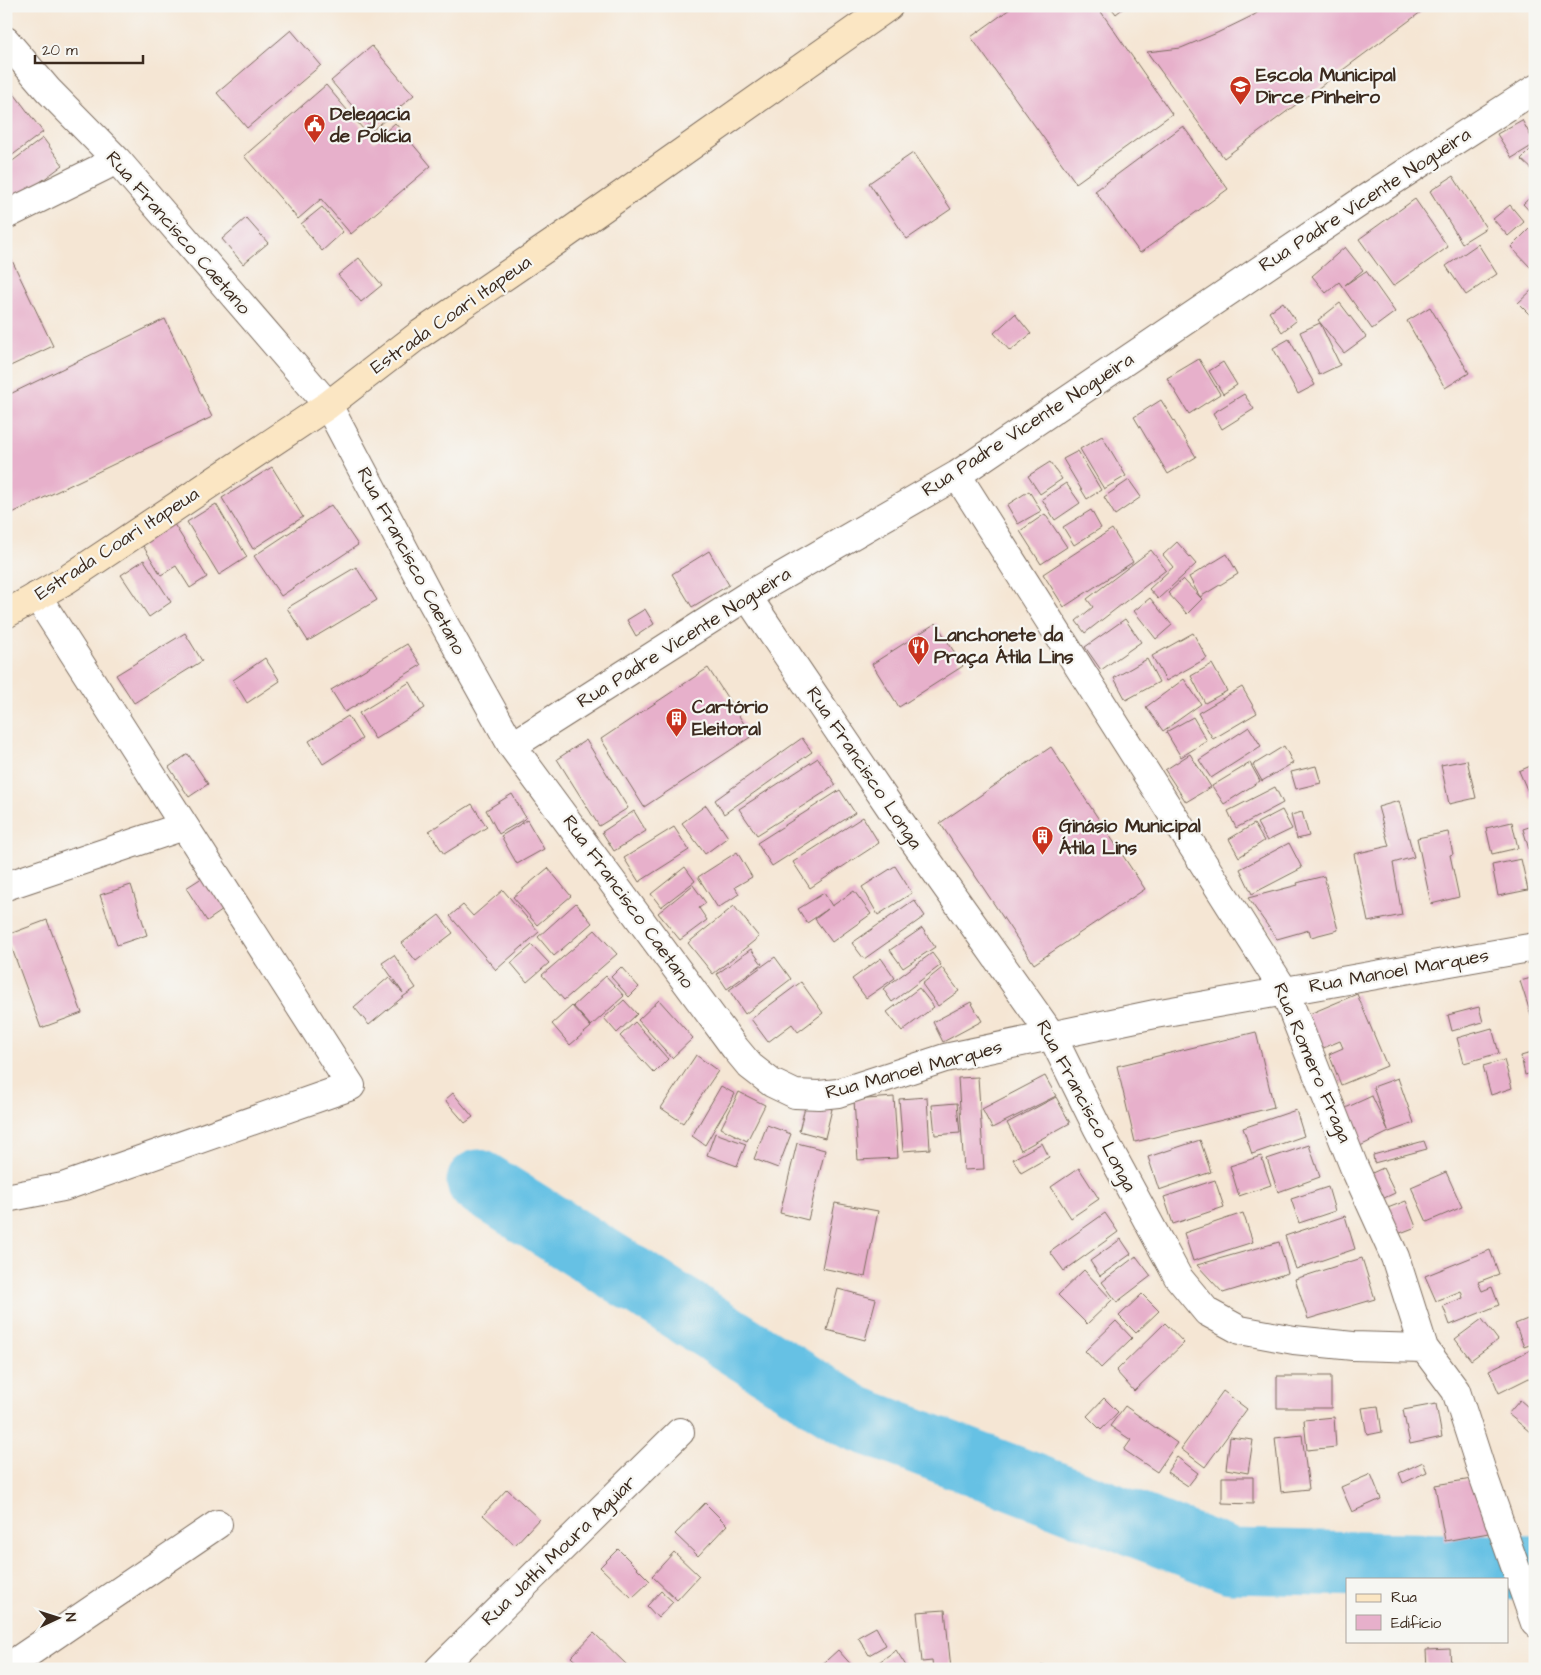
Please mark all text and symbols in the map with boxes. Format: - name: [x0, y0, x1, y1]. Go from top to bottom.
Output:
- scale bar: [35, 32, 142, 64]
- text: 20 m: [42, 40, 78, 61]
- place label: Escola Municipal Dirce Pinheiro: [1256, 62, 1396, 111]
- school or university icon: Escola Municipal Dirce Pinheiro: [1228, 74, 1252, 105]
- place label: Delegacia de Polícia: [329, 101, 411, 150]
- public building icon: Delegacia de Polícia: [302, 113, 326, 144]
- street label: Rua Padre Vicente Nogueira: [1254, 121, 1477, 280]
- street label: Rua Francisco Caetano: [99, 145, 257, 321]
- street label: Estrada Coari Itapeua: [365, 249, 537, 381]
- street label: Rua Padre Vicente Nogueira: [917, 346, 1140, 505]
- street label: Rua Francisco Caetano: [350, 462, 472, 660]
- street label: Estrada Coari Itapeua: [30, 481, 205, 607]
- street label: Rua Padre Vicente Nogueira: [572, 561, 797, 716]
- place label: Lanchonete da Praça Átila Lins: [934, 622, 1074, 671]
- restaurant icon: Lanchonete da Praça Átila Lins: [906, 634, 930, 665]
- street label: Rua Francisco Longa: [799, 681, 929, 855]
- place label: Cartório Eleitoral: [692, 694, 768, 743]
- building icon: Cartório Eleitoral: [664, 706, 688, 737]
- street label: Rua Francisco Caetano: [556, 810, 701, 995]
- place label: Ginásio Municipal Átila Lins: [1059, 813, 1201, 862]
- building icon: Ginásio Municipal Átila Lins: [1031, 825, 1055, 856]
- street label: Rua Manoel Marques: [1307, 942, 1491, 1000]
- street label: Rua Romero Fraga: [1265, 979, 1358, 1148]
- street label: Rua Francisco Longa: [1028, 1015, 1143, 1197]
- street label: Rua Manoel Marques: [823, 1033, 1005, 1107]
- street label: Rua Jathi Moura Aguiar: [475, 1469, 644, 1633]
- legend: [1346, 1578, 1508, 1642]
- text: Rua: [1391, 1587, 1417, 1608]
- north arrow: [32, 1592, 82, 1642]
- text: N: [60, 1612, 80, 1622]
- text: Edifício: [1391, 1613, 1442, 1634]

